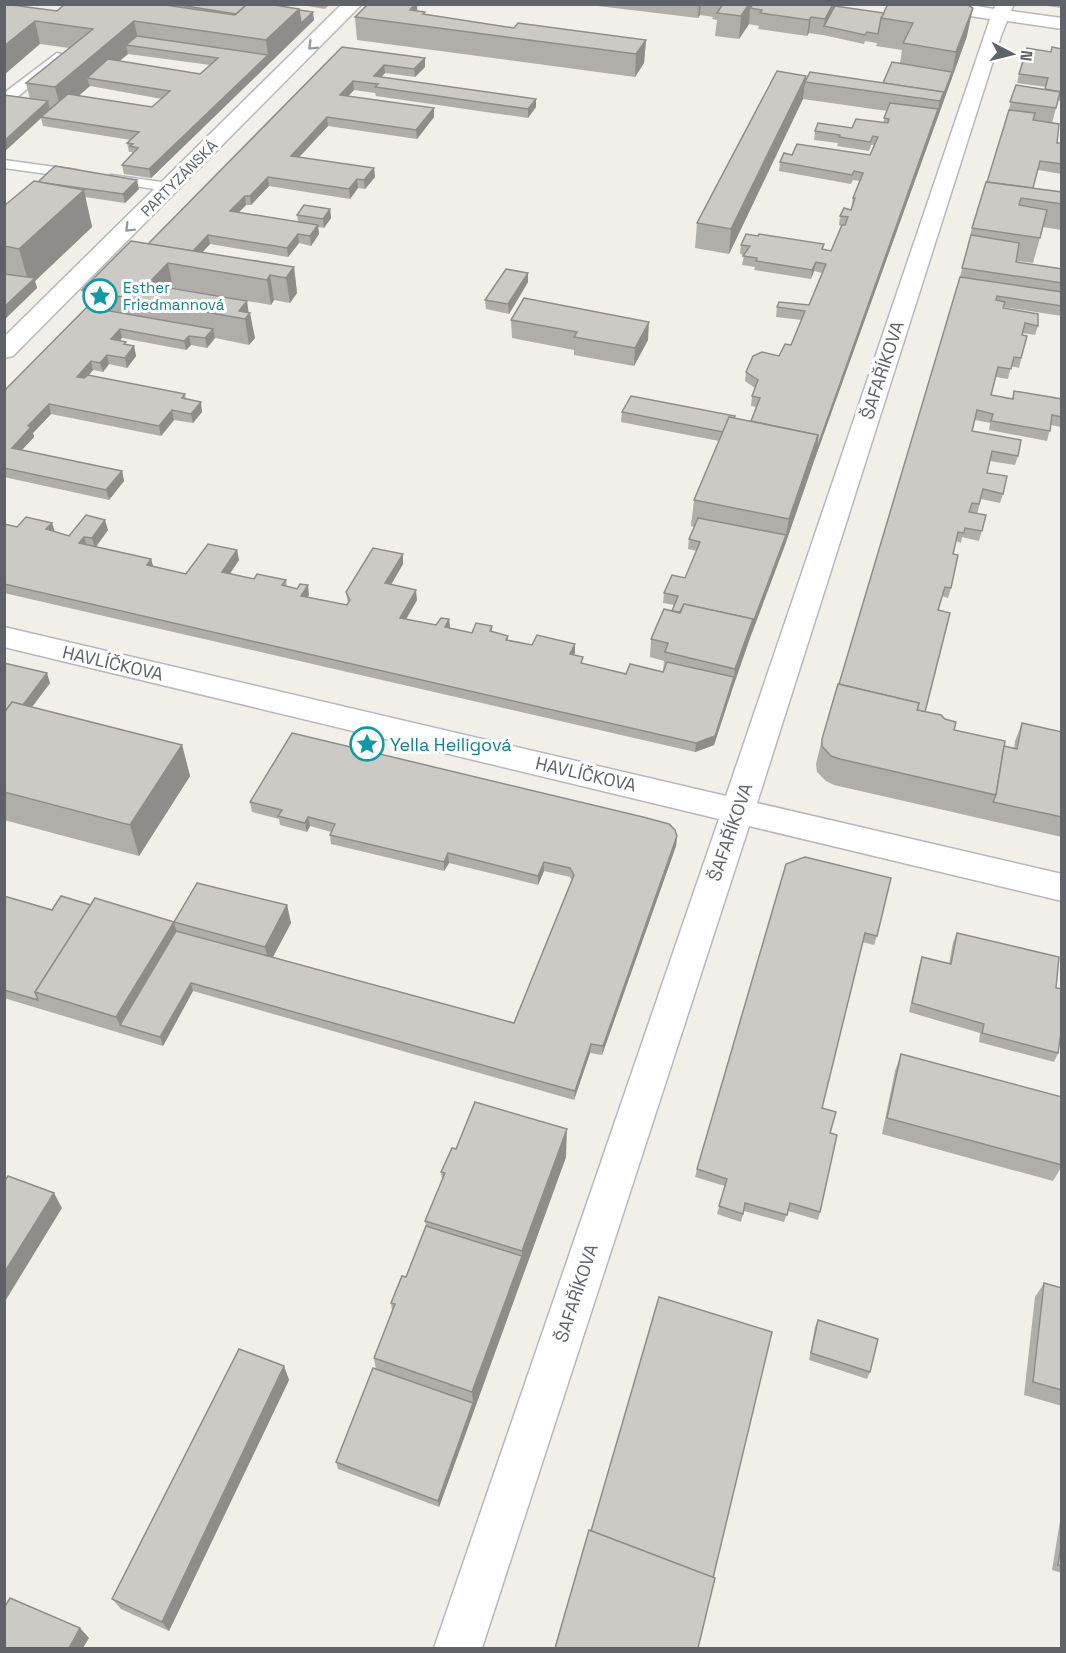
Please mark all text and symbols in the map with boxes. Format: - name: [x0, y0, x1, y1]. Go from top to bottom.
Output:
- north arrow: [982, 24, 1042, 84]
- one-way arrow: [308, 38, 319, 49]
- text: N: [1015, 49, 1037, 62]
- street label: PARTYZÁNSKÁ: [137, 135, 222, 220]
- one-way arrow: [125, 220, 136, 231]
- place icon: Esther Friedmannová: [82, 278, 118, 314]
- place label: Esther Friedmannová: [123, 278, 225, 314]
- street label: ŠAFAŘÍKOVA: [855, 318, 909, 422]
- street label: HAVLÍČKOVA: [60, 640, 166, 686]
- place icon: Yella Heiligová: [349, 726, 385, 762]
- place label: Yella Heiligová: [390, 733, 512, 756]
- street label: HAVLÍČKOVA: [533, 751, 639, 797]
- street label: ŠAFAŘÍKOVA: [703, 780, 757, 884]
- street label: ŠAFAŘÍKOVA: [549, 1241, 603, 1345]

